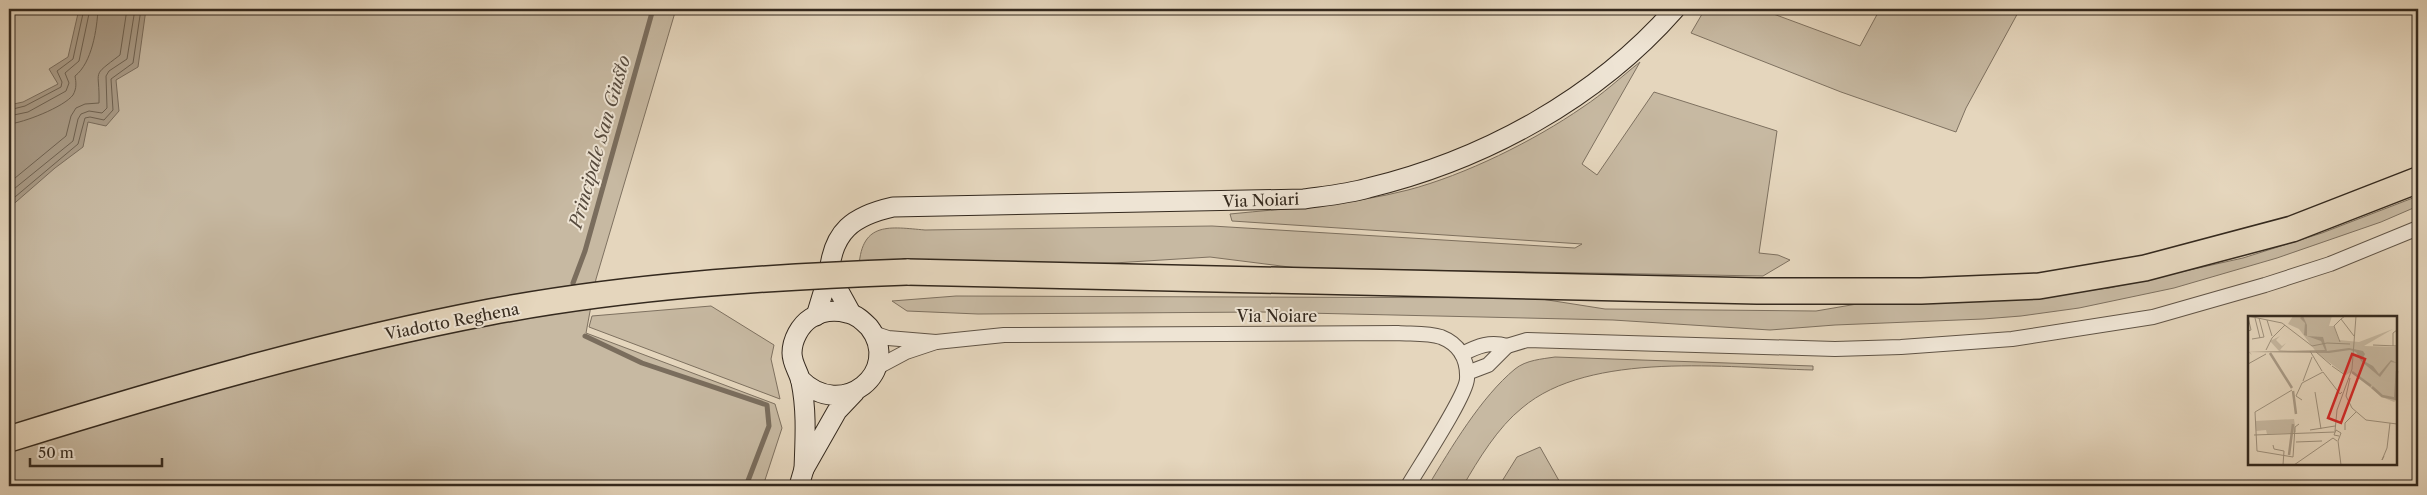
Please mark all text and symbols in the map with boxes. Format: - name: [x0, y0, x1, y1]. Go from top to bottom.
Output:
- water label: Principale San Giusto: [564, 53, 635, 233]
- street label: Via Noiari: [1221, 189, 1300, 211]
- street label: Viadotto Reghena: [382, 298, 521, 344]
- street label: Via Noiare: [1236, 306, 1317, 326]
- inset map: [2248, 316, 2397, 465]
- scale bar: [30, 435, 162, 467]
- text: 50 m: [38, 443, 74, 462]

